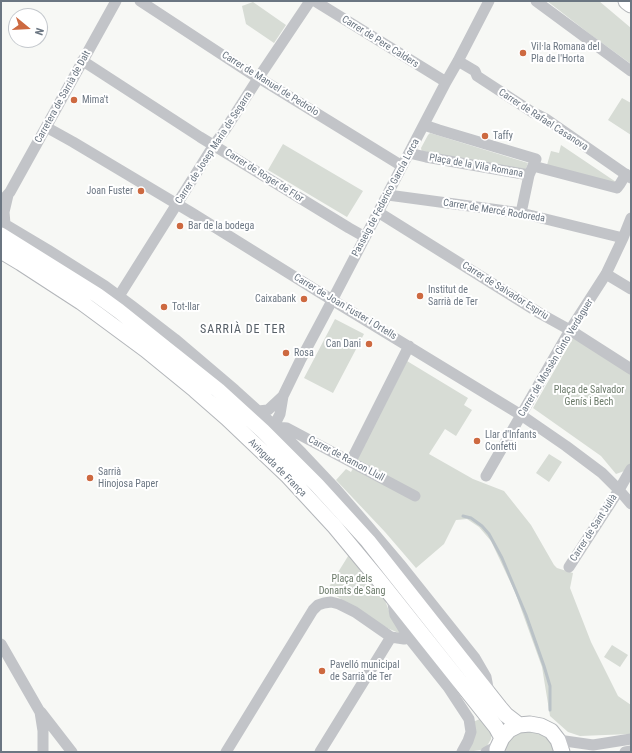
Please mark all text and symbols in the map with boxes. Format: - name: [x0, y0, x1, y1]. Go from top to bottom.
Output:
- north arrow: [8, 8, 48, 48]
- street label: Carrer de Pere Calders: [339, 13, 421, 71]
- text: N: [32, 26, 46, 37]
- place label: Vil·la Romana del Pla de l'Horta: [531, 41, 600, 64]
- marker: Vil·la Romana del Pla de l'Horta: [518, 48, 528, 58]
- street label: Carretera de Sarrià de Dalt: [33, 49, 93, 145]
- street label: Carrer de Manuel de Pedrolo: [219, 49, 321, 119]
- street label: Carrer de Rafael Casanova: [496, 87, 590, 153]
- street label: Carrer de Josep Maria de Segarra: [173, 89, 255, 207]
- place label: Mima't: [82, 94, 109, 106]
- marker: Mima't: [69, 95, 79, 105]
- place label: Taffy: [493, 130, 513, 142]
- marker: Taffy: [480, 131, 490, 141]
- street label: Passeig de Federico García Lorca: [350, 137, 422, 259]
- street label: Carrer de Roger de Flor: [222, 147, 306, 205]
- street label: Plaça de la Vila Romana: [428, 152, 524, 180]
- place label: Joan Fuster: [86, 185, 133, 197]
- marker: Joan Fuster: [136, 186, 146, 196]
- street label: Carrer de Mercé Rodoreda: [442, 197, 546, 225]
- place label: Bar de la bodega: [188, 220, 254, 232]
- marker: Bar de la bodega: [175, 221, 185, 231]
- street label: Carrer de Salvador Espriu: [460, 260, 550, 322]
- street label: Carrer de Joan Fuster i Ortells: [291, 271, 399, 343]
- place label: Institut de Sarrià de Ter: [428, 284, 478, 308]
- marker: Institut de Sarrià de Ter: [415, 291, 425, 301]
- place label: Caixabank: [255, 293, 296, 305]
- marker: Caixabank: [299, 294, 309, 304]
- street label: Carrer de Mossèn Cinto Verdaguer: [516, 297, 596, 419]
- place label: Tot-llar: [172, 301, 200, 313]
- marker: Tot-llar: [159, 302, 169, 312]
- district label: SARRIÀ DE TER: [200, 323, 286, 337]
- place label: Can Dani: [326, 338, 361, 350]
- marker: Can Dani: [364, 339, 374, 349]
- place label: Rosa: [294, 347, 314, 359]
- marker: Rosa: [281, 348, 291, 358]
- park label: Plaça de Salvador Genís i Bech: [554, 384, 624, 408]
- place label: Llar d'Infants Confetti: [485, 429, 537, 452]
- street label: Carrer de Ramon Llull: [306, 434, 386, 484]
- street label: Avinguda de França: [245, 436, 309, 500]
- marker: Llar d'Infants Confetti: [472, 436, 482, 446]
- place label: Sarrià Hinojosa Paper: [98, 466, 158, 490]
- marker: Sarrià Hinojosa Paper: [85, 473, 95, 483]
- street label: Carrer de Sant Julià: [568, 492, 620, 564]
- park label: Plaça dels Donants de Sang: [319, 573, 385, 596]
- place label: Pavelló municipal de Sarrià de Ter: [330, 659, 399, 682]
- marker: Pavelló municipal de Sarrià de Ter: [317, 666, 327, 676]

